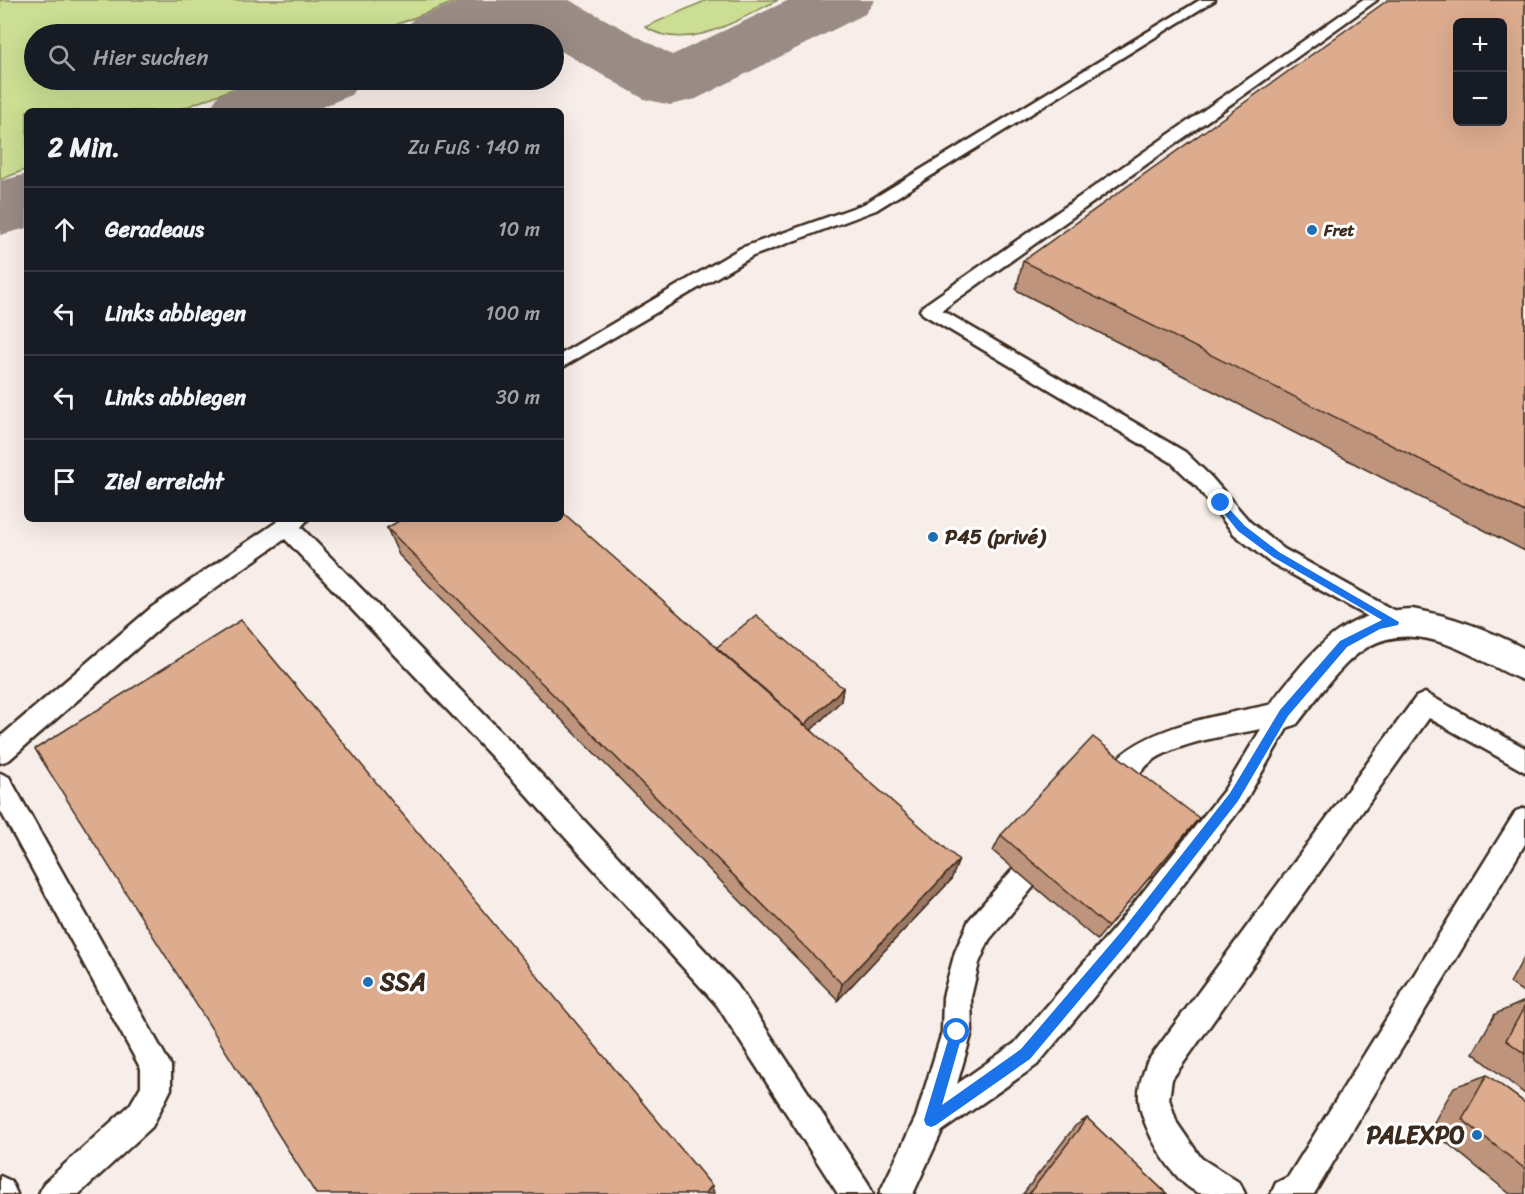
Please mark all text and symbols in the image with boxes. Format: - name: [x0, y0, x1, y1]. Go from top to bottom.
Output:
- map controls: [1453, 18, 1507, 126]
- button: +: [1453, 18, 1507, 72]
- search box: [24, 24, 564, 90]
- text: Hier suchen: [93, 38, 208, 77]
- icon: search: [45, 41, 78, 74]
- button: −: [1453, 72, 1507, 126]
- text: 2 Min.: [48, 124, 120, 170]
- text: Zu Fuß · 140 m: [408, 130, 540, 165]
- text: Geradeaus: [105, 210, 204, 249]
- text: 10 m: [498, 212, 540, 247]
- icon: ahead: [48, 213, 81, 246]
- place label: Fret: [1323, 216, 1355, 245]
- marker: Fret: [1305, 223, 1319, 237]
- text: Links abbiegen: [105, 294, 246, 333]
- text: 100 m: [486, 296, 540, 331]
- icon: left: [48, 297, 81, 330]
- text: Links abbiegen: [105, 378, 246, 417]
- text: 30 m: [496, 380, 540, 415]
- icon: left: [48, 381, 81, 414]
- text: Ziel erreicht: [105, 462, 224, 501]
- icon: arrive: [48, 465, 81, 498]
- route end: [1207, 489, 1233, 515]
- place label: P45 (privé): [945, 520, 1047, 555]
- marker: P45 (privé): [926, 530, 940, 544]
- place label: SSA: [379, 961, 426, 1003]
- marker: SSA: [361, 975, 375, 989]
- route start: [943, 1018, 969, 1044]
- place label: PALEXPO: [1366, 1114, 1465, 1156]
- marker: PALEXPO: [1470, 1128, 1484, 1142]

